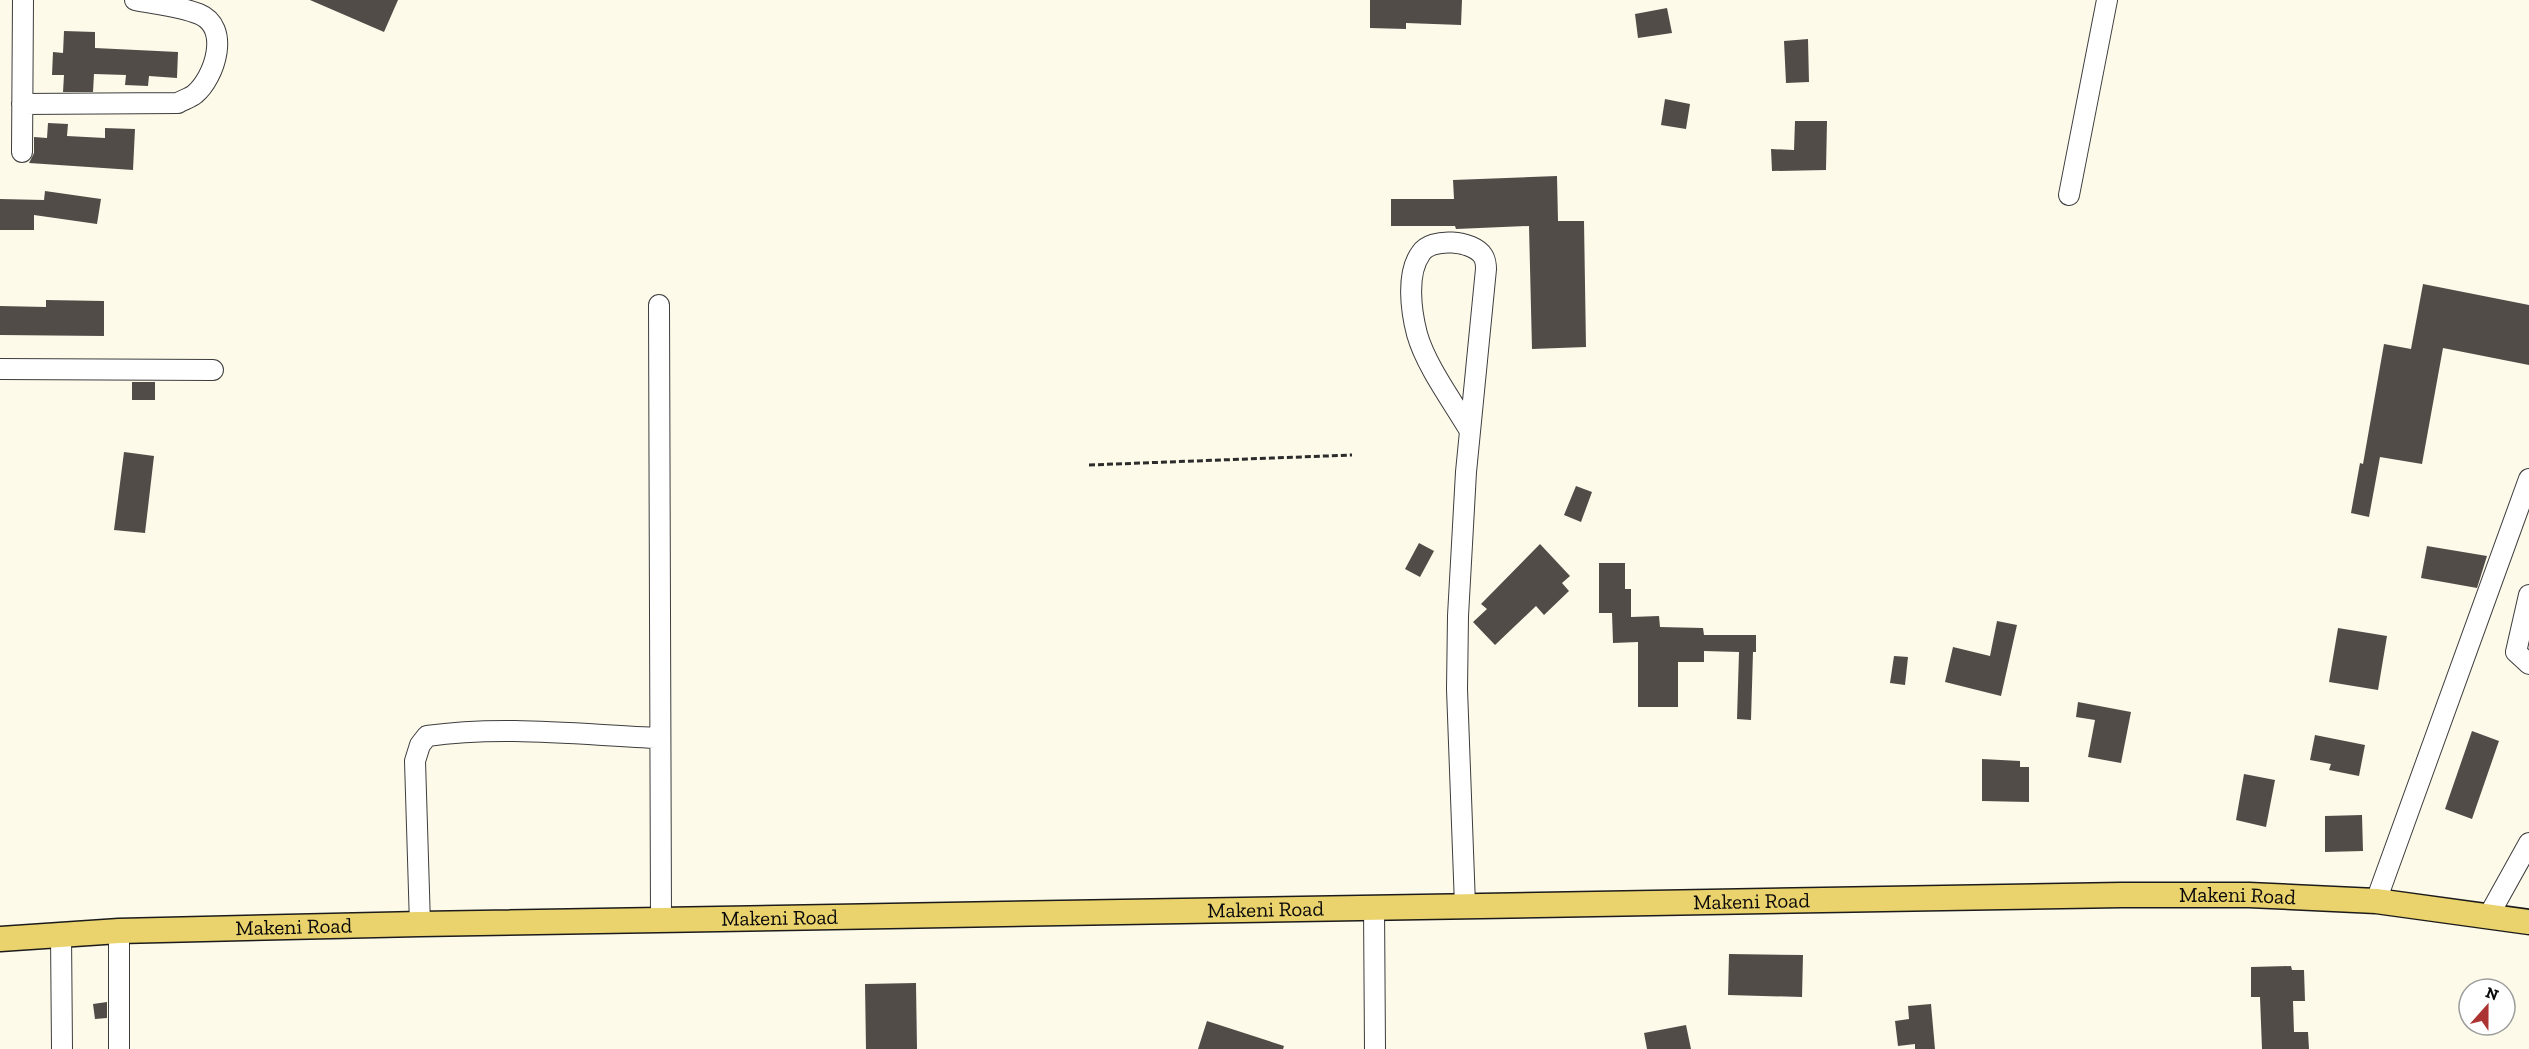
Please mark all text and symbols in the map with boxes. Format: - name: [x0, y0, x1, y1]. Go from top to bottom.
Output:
- street label: Makeni Road: [2179, 882, 2297, 909]
- street label: Makeni Road: [1693, 887, 1811, 914]
- street label: Makeni Road: [1207, 896, 1325, 923]
- street label: Makeni Road: [721, 904, 839, 931]
- street label: Makeni Road: [235, 913, 353, 940]
- north arrow: [2457, 977, 2517, 1037]
- text: N: [2483, 982, 2501, 1005]

